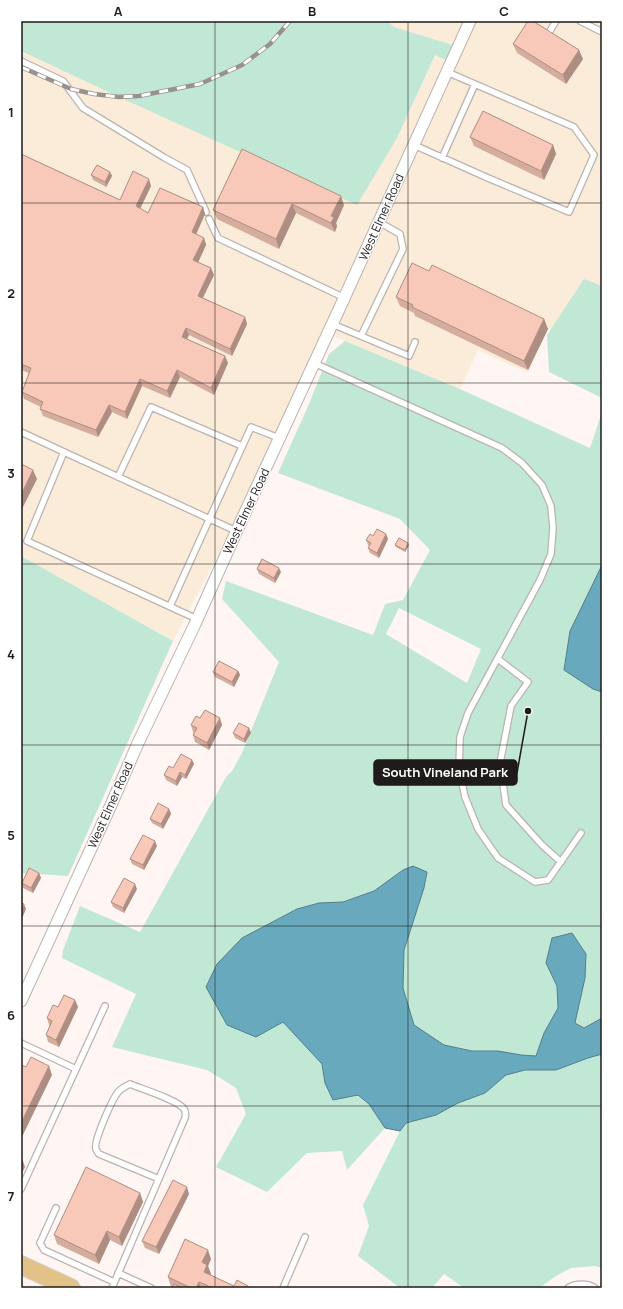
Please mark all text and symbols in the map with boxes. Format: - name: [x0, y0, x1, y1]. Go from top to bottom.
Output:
- text: A: [114, 2, 123, 20]
- text: B: [308, 2, 316, 20]
- text: C: [499, 2, 509, 20]
- text: 1: [8, 103, 14, 121]
- street label: West Elmer Road: [354, 171, 408, 263]
- text: 2: [7, 284, 15, 302]
- text: 3: [7, 464, 15, 482]
- street label: West Elmer Road: [219, 465, 273, 557]
- text: 4: [7, 645, 15, 663]
- street label: West Elmer Road: [83, 759, 137, 851]
- callout: South Vineland Park: [374, 760, 517, 785]
- text: South Vineland Park: [382, 763, 509, 781]
- text: 5: [7, 826, 15, 844]
- text: 6: [7, 1006, 15, 1024]
- text: 7: [8, 1187, 15, 1205]

